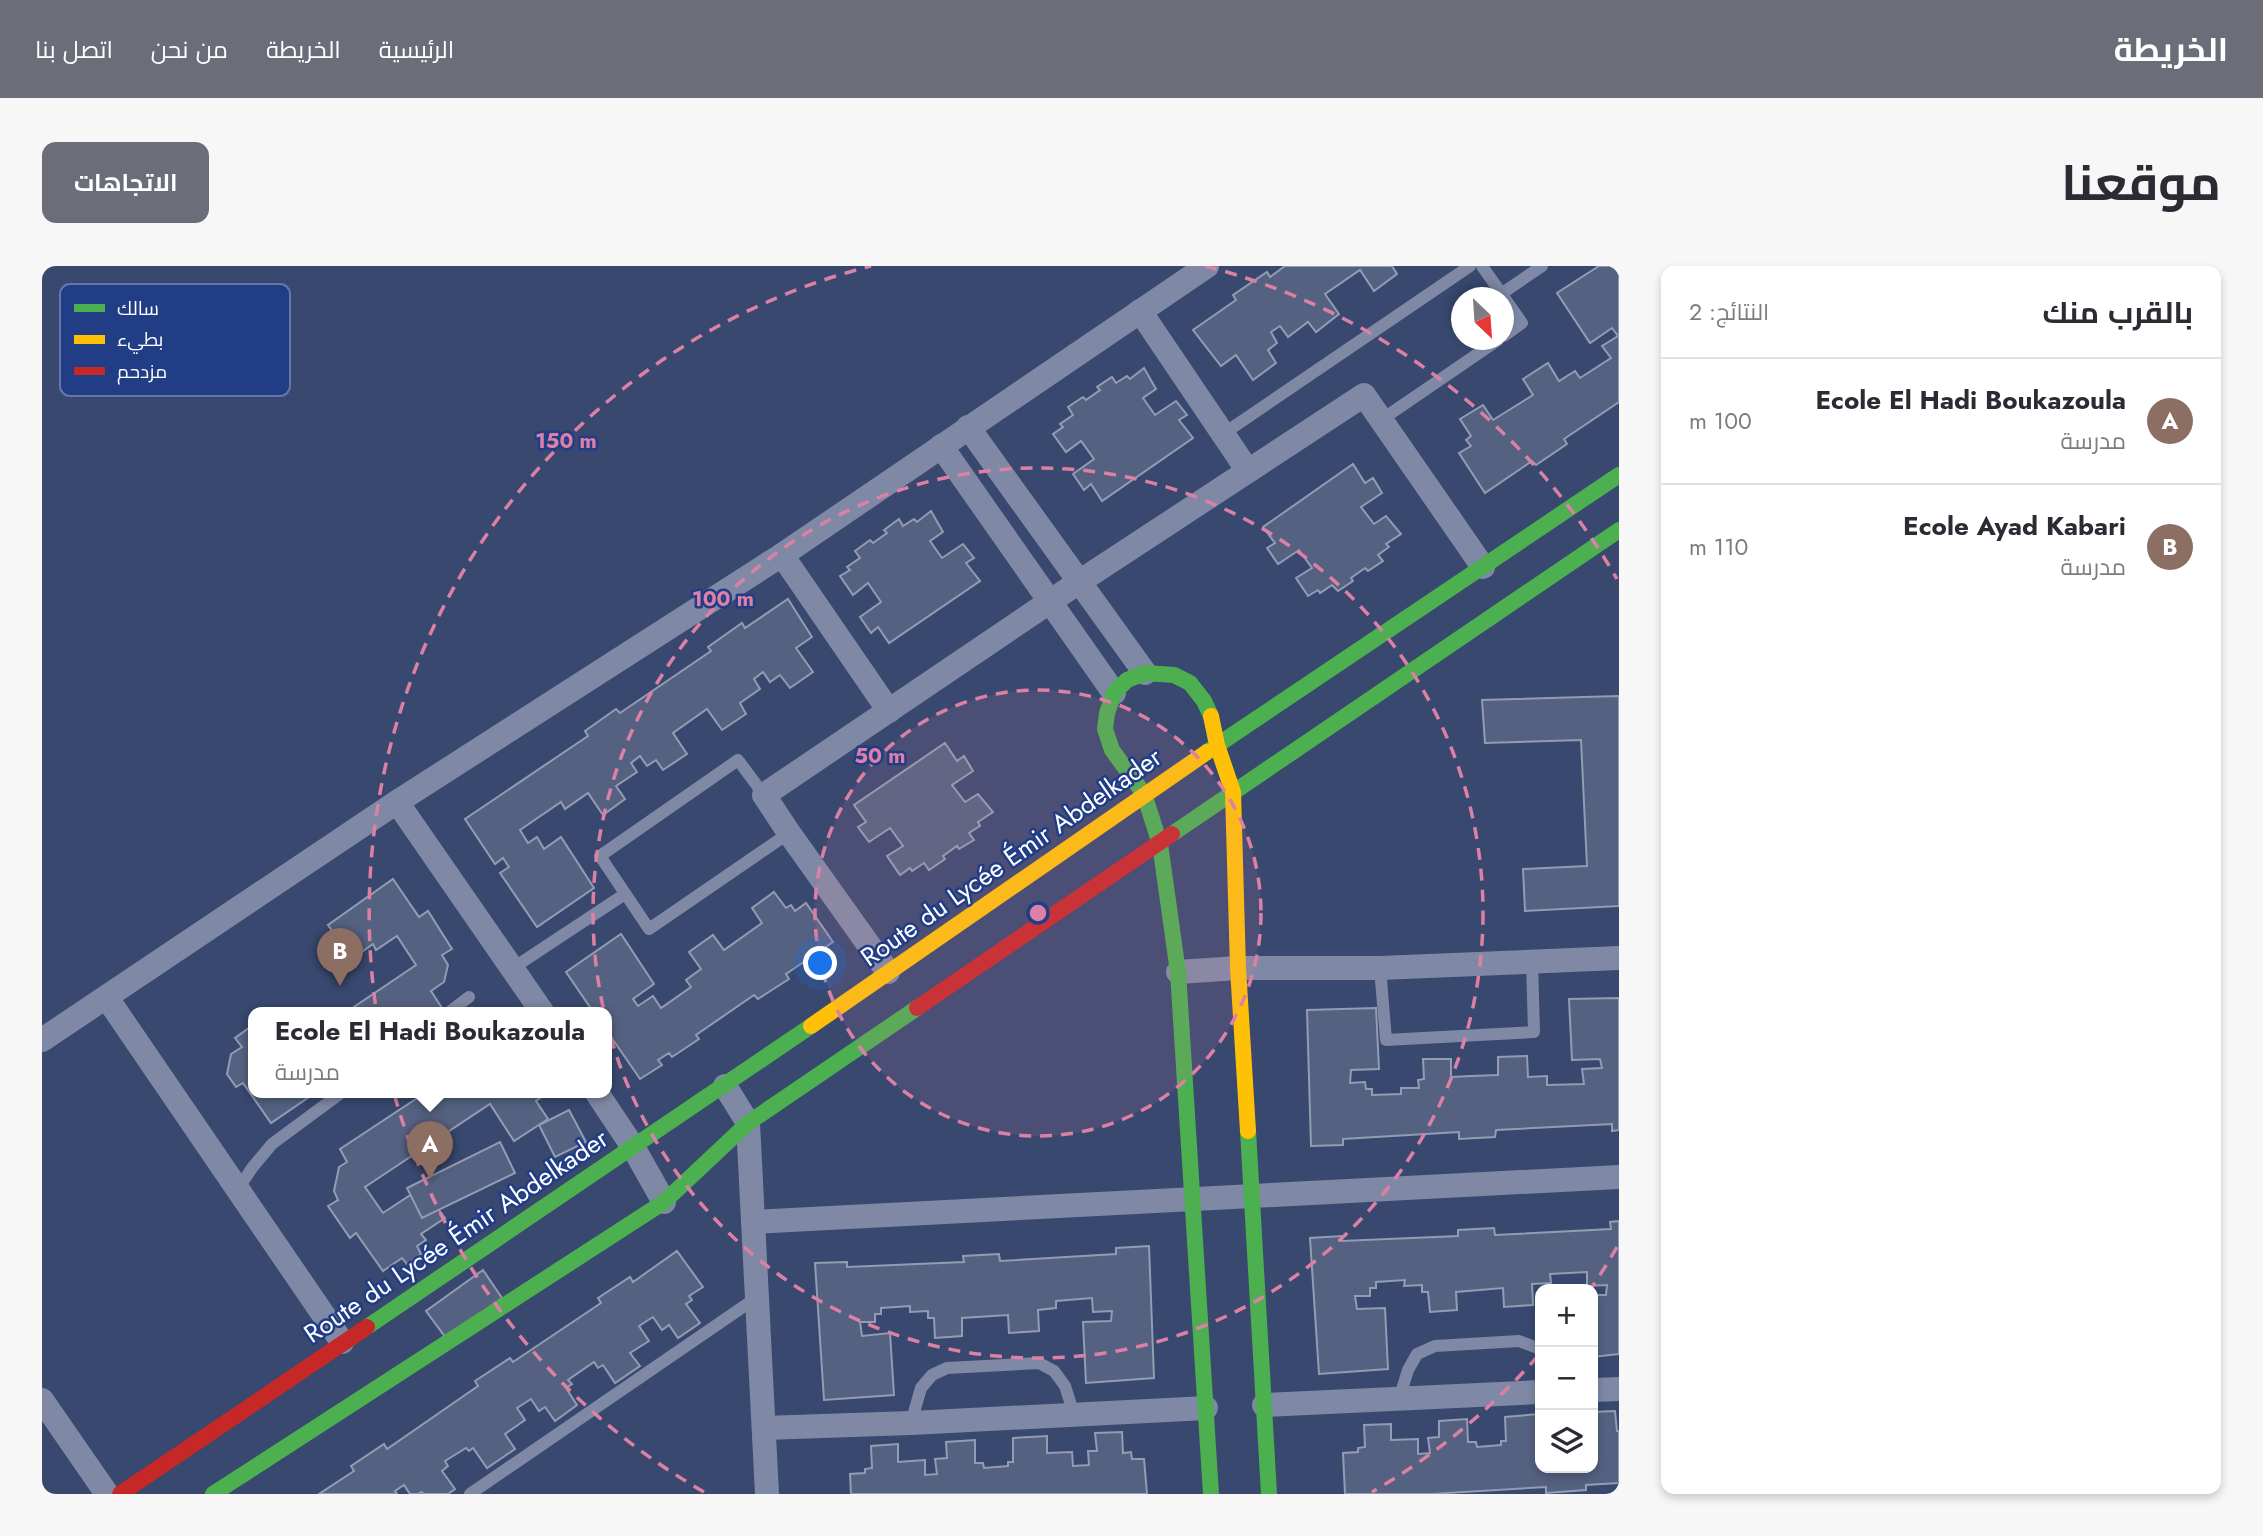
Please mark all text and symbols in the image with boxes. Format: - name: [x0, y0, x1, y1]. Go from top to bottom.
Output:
- text: الخريطة: [2114, 26, 2228, 73]
- text: اتصل بنا: [35, 32, 113, 67]
- text: من نحن: [151, 32, 228, 67]
- text: الخريطة: [266, 32, 341, 67]
- text: الرئيسية: [379, 32, 454, 67]
- button: الاتجاهات: [42, 142, 209, 223]
- text: موقعنا: [2061, 148, 2221, 218]
- legend: [60, 284, 290, 396]
- north arrow: [1451, 287, 1514, 350]
- text: بالقرب منك: [2042, 291, 2193, 334]
- text: سالك: [117, 295, 159, 322]
- text: النتائج: 2: [1689, 295, 1769, 329]
- text: بطيء: [117, 326, 163, 354]
- text: مزدحم: [117, 358, 167, 385]
- text: Ecole El Hadi Boukazoula: [1815, 381, 2126, 419]
- text: 100 m: [1689, 404, 1752, 438]
- text: A: [2162, 404, 2178, 438]
- text: مدرسة: [2061, 424, 2126, 458]
- text: 150 m: [535, 426, 597, 456]
- text: Ecole Ayad Kabari: [1903, 507, 2126, 545]
- text: 110 m: [1689, 530, 1748, 564]
- text: B: [2162, 530, 2178, 564]
- text: مدرسة: [2061, 550, 2126, 584]
- text: 100 m: [692, 584, 754, 614]
- street label: Route du Lycée Émir Abdelkader: [853, 738, 1169, 976]
- text: 50 m: [855, 741, 905, 771]
- centre of rings: [1026, 901, 1050, 925]
- pin: B: [317, 928, 363, 986]
- your location: [803, 946, 837, 980]
- popup: [248, 1007, 612, 1098]
- text: Ecole El Hadi Boukazoula: [275, 1012, 585, 1050]
- text: مدرسة: [275, 1055, 340, 1089]
- pin: A: [407, 1121, 453, 1179]
- street label: Route du Lycée Émir Abdelkader: [298, 1122, 614, 1350]
- map controls: [1535, 1284, 1598, 1473]
- button: +: [1535, 1284, 1598, 1347]
- button: −: [1535, 1347, 1598, 1410]
- button: layers: [1535, 1410, 1598, 1473]

